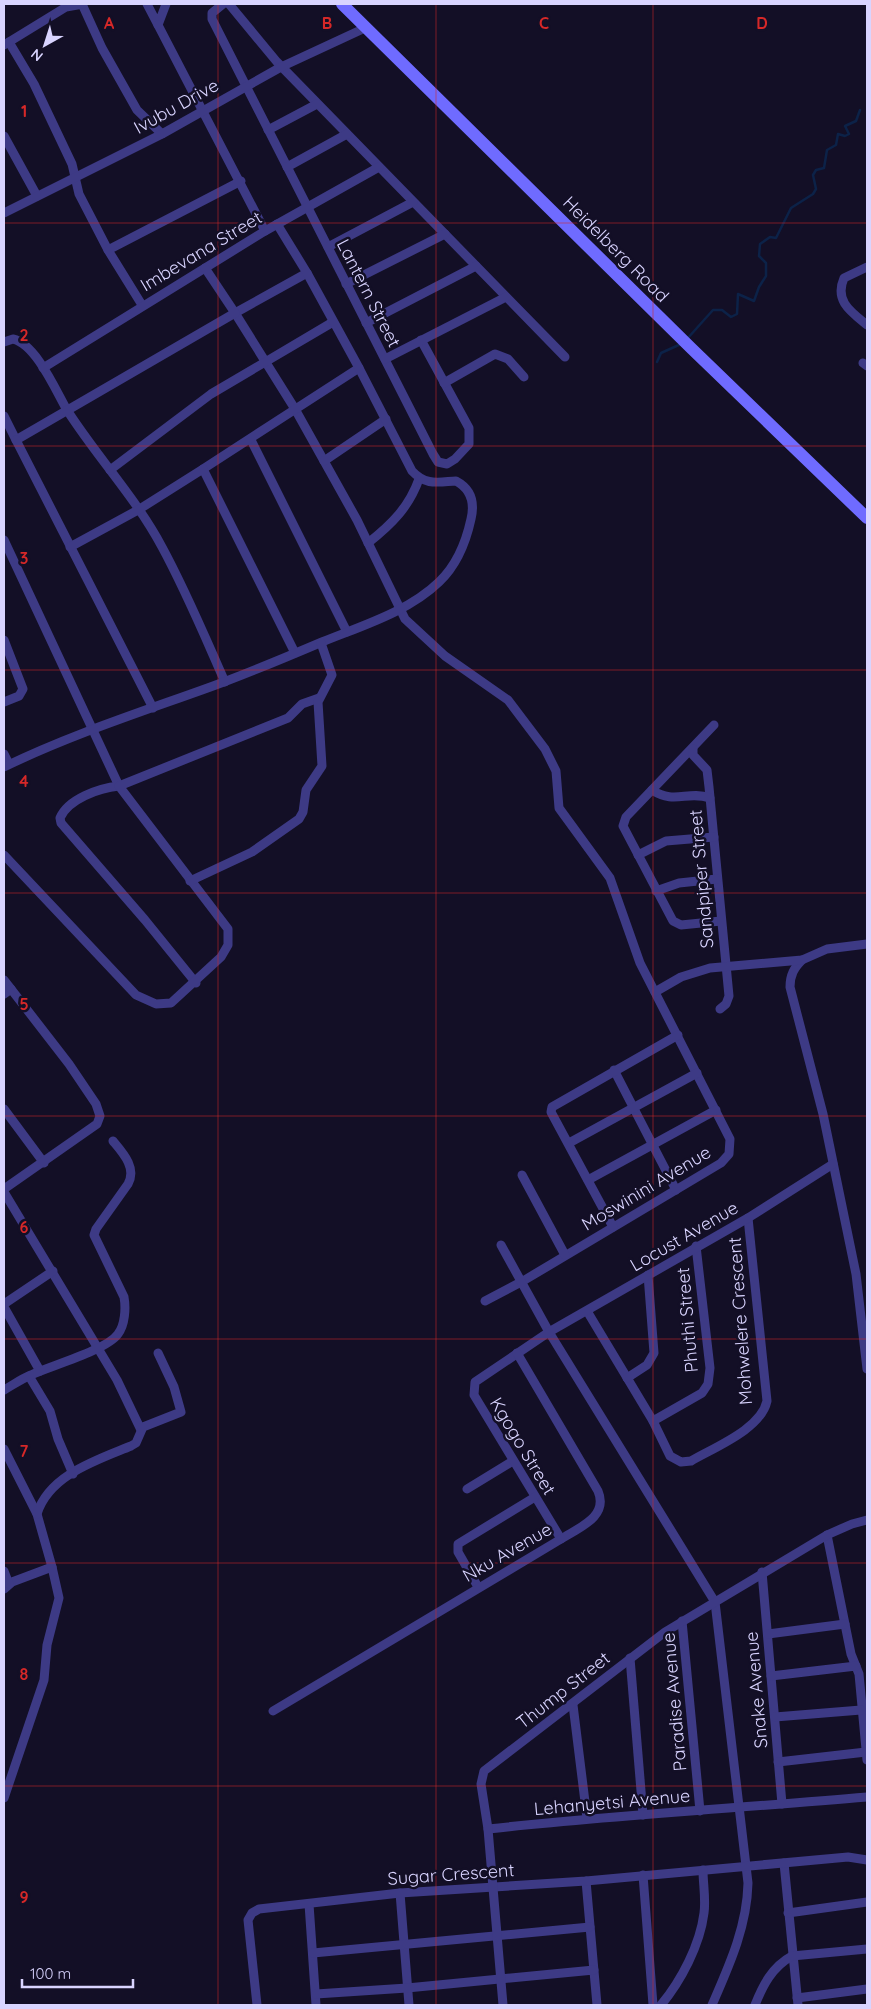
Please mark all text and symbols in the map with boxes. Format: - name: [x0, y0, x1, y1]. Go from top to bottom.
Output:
- text: A: [104, 13, 115, 33]
- text: B: [322, 13, 332, 33]
- text: C: [539, 13, 549, 33]
- text: D: [756, 13, 768, 33]
- north arrow: [20, 20, 70, 70]
- text: N: [27, 45, 46, 65]
- street label: Ivubu Drive: [129, 73, 223, 139]
- text: 1: [21, 101, 27, 121]
- street label: Heidelberg Road: [558, 191, 674, 307]
- street label: Imbevana Street: [136, 206, 266, 296]
- street label: Lantern Street: [332, 235, 406, 351]
- text: 2: [19, 325, 29, 345]
- text: 3: [20, 548, 28, 568]
- text: 4: [19, 771, 29, 791]
- street label: Sandpiper Street: [683, 809, 719, 949]
- text: 5: [19, 994, 29, 1014]
- street label: Moswinini Avenue: [577, 1140, 715, 1236]
- street label: Locust Avenue: [626, 1196, 742, 1276]
- text: 6: [20, 1217, 29, 1237]
- street label: Mohwelere Crescent: [723, 1236, 757, 1406]
- street label: Phuthi Street: [671, 1266, 703, 1374]
- street label: Kgogo Street: [485, 1393, 561, 1499]
- text: 7: [20, 1441, 29, 1461]
- street label: Nku Avenue: [458, 1517, 556, 1587]
- street label: Snake Avenue: [739, 1631, 773, 1749]
- street label: Paradise Avenue: [656, 1632, 692, 1772]
- street label: Thump Street: [511, 1646, 615, 1734]
- text: 8: [20, 1664, 29, 1684]
- street label: Lehanyetsi Avenue: [533, 1784, 691, 1820]
- street label: Sugar Crescent: [387, 1858, 515, 1890]
- text: 9: [19, 1887, 29, 1907]
- scale bar: [22, 1956, 134, 1988]
- text: 100 m: [30, 1964, 71, 1983]

